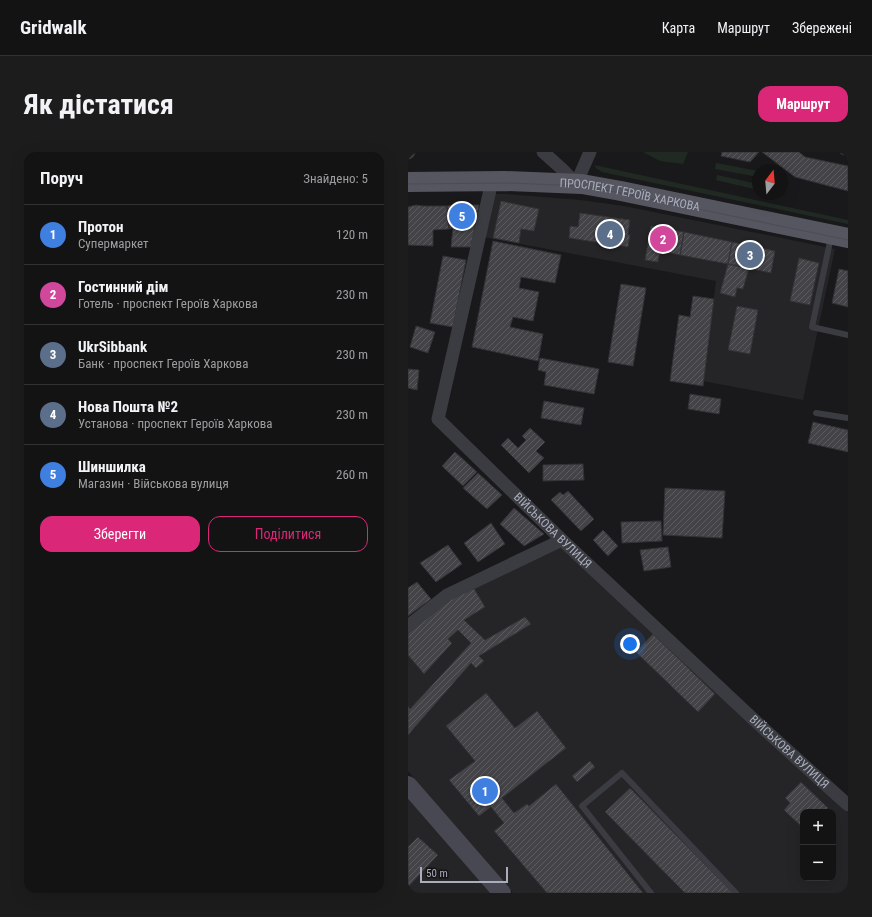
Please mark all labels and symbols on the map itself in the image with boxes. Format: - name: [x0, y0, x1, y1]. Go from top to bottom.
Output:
- north arrow: [752, 164, 788, 200]
- street label: ПРОСПЕКТ ГЕРОЇВ ХАРКОВА: [559, 176, 701, 214]
- pin: 5: [449, 201, 475, 231]
- pin: 4: [597, 219, 623, 249]
- pin: 2: [650, 224, 676, 254]
- pin: 3: [737, 240, 763, 270]
- street label: ВІЙСЬКОВА ВУЛИЦЯ: [511, 490, 594, 571]
- your location: [620, 634, 640, 654]
- street label: ВІЙСЬКОВА ВУЛИЦЯ: [747, 712, 832, 791]
- pin: 1: [472, 776, 498, 806]
- scale bar: [420, 865, 508, 884]

